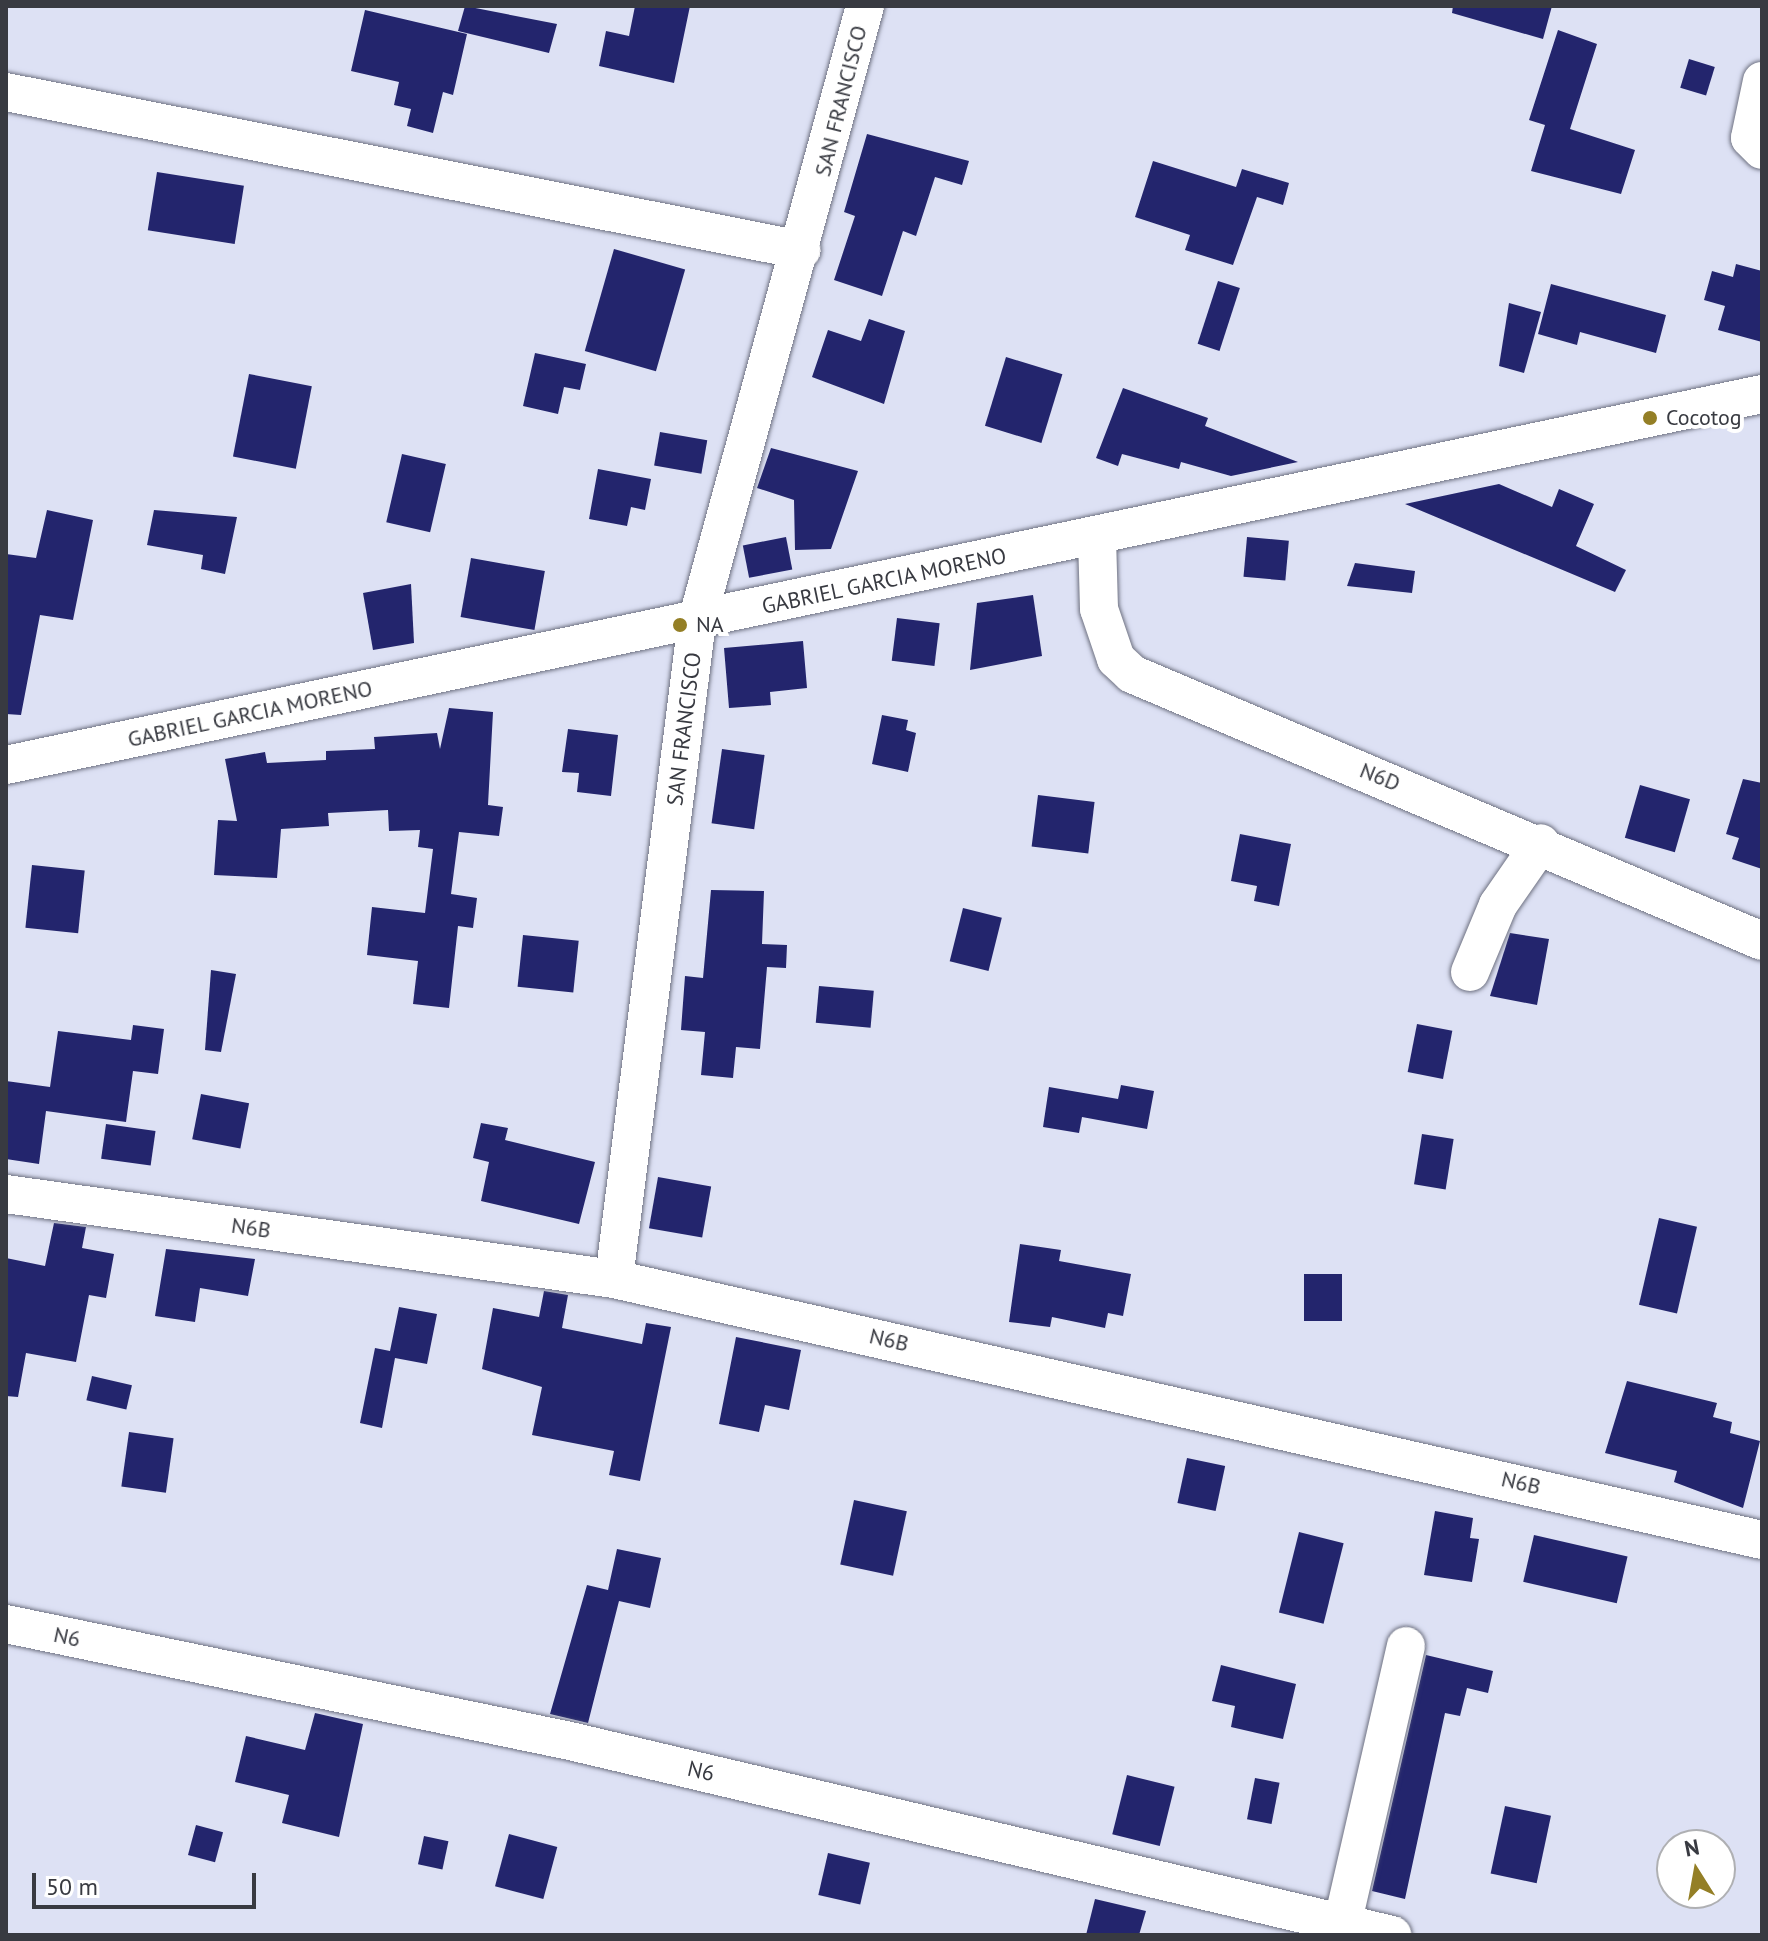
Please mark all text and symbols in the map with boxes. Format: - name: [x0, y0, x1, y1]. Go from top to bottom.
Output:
- street label: SAN FRANCISCO: [810, 23, 872, 179]
- place label: Cocotog: [1666, 405, 1742, 431]
- marker: Cocotog: [1641, 409, 1659, 427]
- street label: GABRIEL GARCIA MORENO: [758, 542, 1010, 620]
- place label: NA: [696, 612, 724, 638]
- marker: NA: [671, 616, 689, 634]
- street label: SAN FRANCISCO: [661, 651, 707, 807]
- street label: GABRIEL GARCIA MORENO: [124, 675, 376, 753]
- street label: N6D: [1356, 757, 1404, 797]
- street label: N6B: [230, 1212, 272, 1244]
- street label: N6B: [867, 1323, 911, 1357]
- street label: N6B: [1499, 1466, 1543, 1500]
- street label: N6: [51, 1621, 83, 1653]
- street label: N6: [685, 1755, 717, 1787]
- north arrow: [1656, 1829, 1736, 1909]
- text: N: [1682, 1832, 1702, 1863]
- scale bar: [36, 1857, 260, 1907]
- text: 50 m: [46, 1871, 98, 1902]

